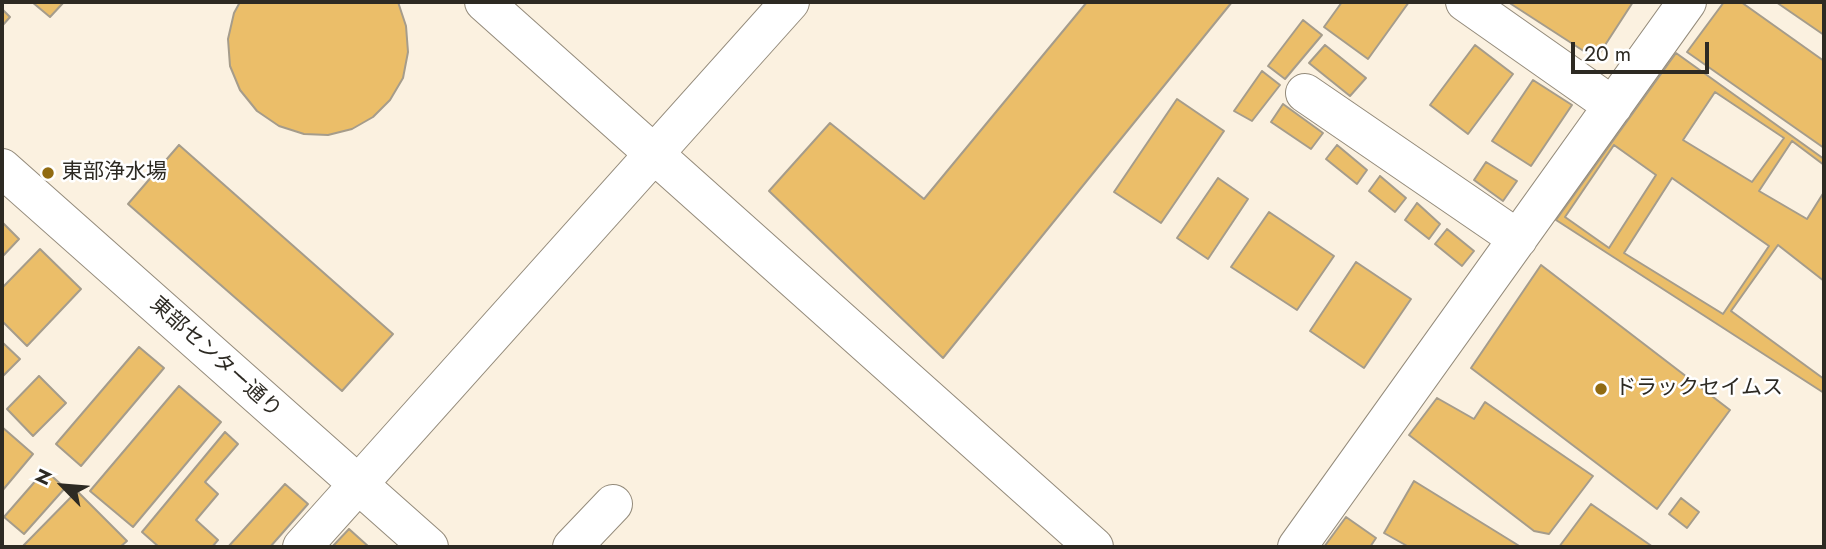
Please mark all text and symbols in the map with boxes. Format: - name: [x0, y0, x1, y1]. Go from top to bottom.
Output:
- scale bar: [1574, 28, 1712, 72]
- text: 20 m: [1584, 39, 1631, 69]
- place label: 東部浄水場: [62, 160, 167, 186]
- marker: 東部浄水場: [40, 165, 56, 181]
- street label: 東部センター通り: [144, 292, 286, 424]
- place label: ドラックセイムス: [1615, 376, 1783, 402]
- marker: ドラックセイムス: [1593, 381, 1609, 397]
- north arrow: [28, 451, 98, 521]
- text: N: [28, 464, 59, 489]

